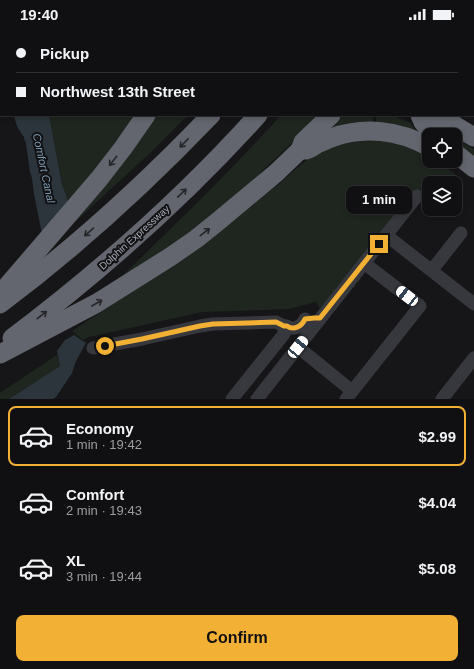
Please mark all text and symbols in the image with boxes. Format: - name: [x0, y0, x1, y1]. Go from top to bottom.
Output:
- text: 19:40: [20, 6, 58, 23]
- text: Pickup: [40, 45, 89, 62]
- text: Northwest 13th Street: [40, 83, 195, 100]
- map controls: [422, 128, 462, 216]
- button: locate: [422, 128, 462, 168]
- water label: Comfort Canal: [31, 132, 57, 204]
- one-way arrow: [179, 138, 189, 148]
- one-way arrow: [109, 155, 118, 166]
- button: layers: [422, 176, 462, 216]
- callout: 1 min: [346, 186, 412, 214]
- one-way arrow: [177, 188, 188, 197]
- text: 1 min: [362, 192, 396, 207]
- street label: Dolphin Expressway: [97, 203, 172, 272]
- one-way arrow: [84, 227, 95, 236]
- one-way arrow: [200, 227, 211, 236]
- route end: [370, 235, 388, 253]
- car: [394, 284, 420, 308]
- one-way arrow: [91, 299, 103, 307]
- one-way arrow: [37, 310, 48, 319]
- car: [286, 334, 310, 360]
- route start: [96, 337, 114, 355]
- icon: car: [18, 418, 54, 454]
- text: Economy: [66, 420, 134, 437]
- text: $2.99: [418, 428, 456, 445]
- text: 1 min · 19:42: [66, 437, 142, 452]
- icon: car: [18, 484, 54, 520]
- text: Comfort: [66, 486, 124, 503]
- text: $4.04: [418, 494, 456, 511]
- text: 2 min · 19:43: [66, 503, 142, 518]
- icon: car: [18, 550, 54, 586]
- text: XL: [66, 552, 85, 569]
- text: $5.08: [418, 560, 456, 577]
- text: 3 min · 19:44: [66, 569, 142, 584]
- button: Confirm: [16, 615, 458, 661]

